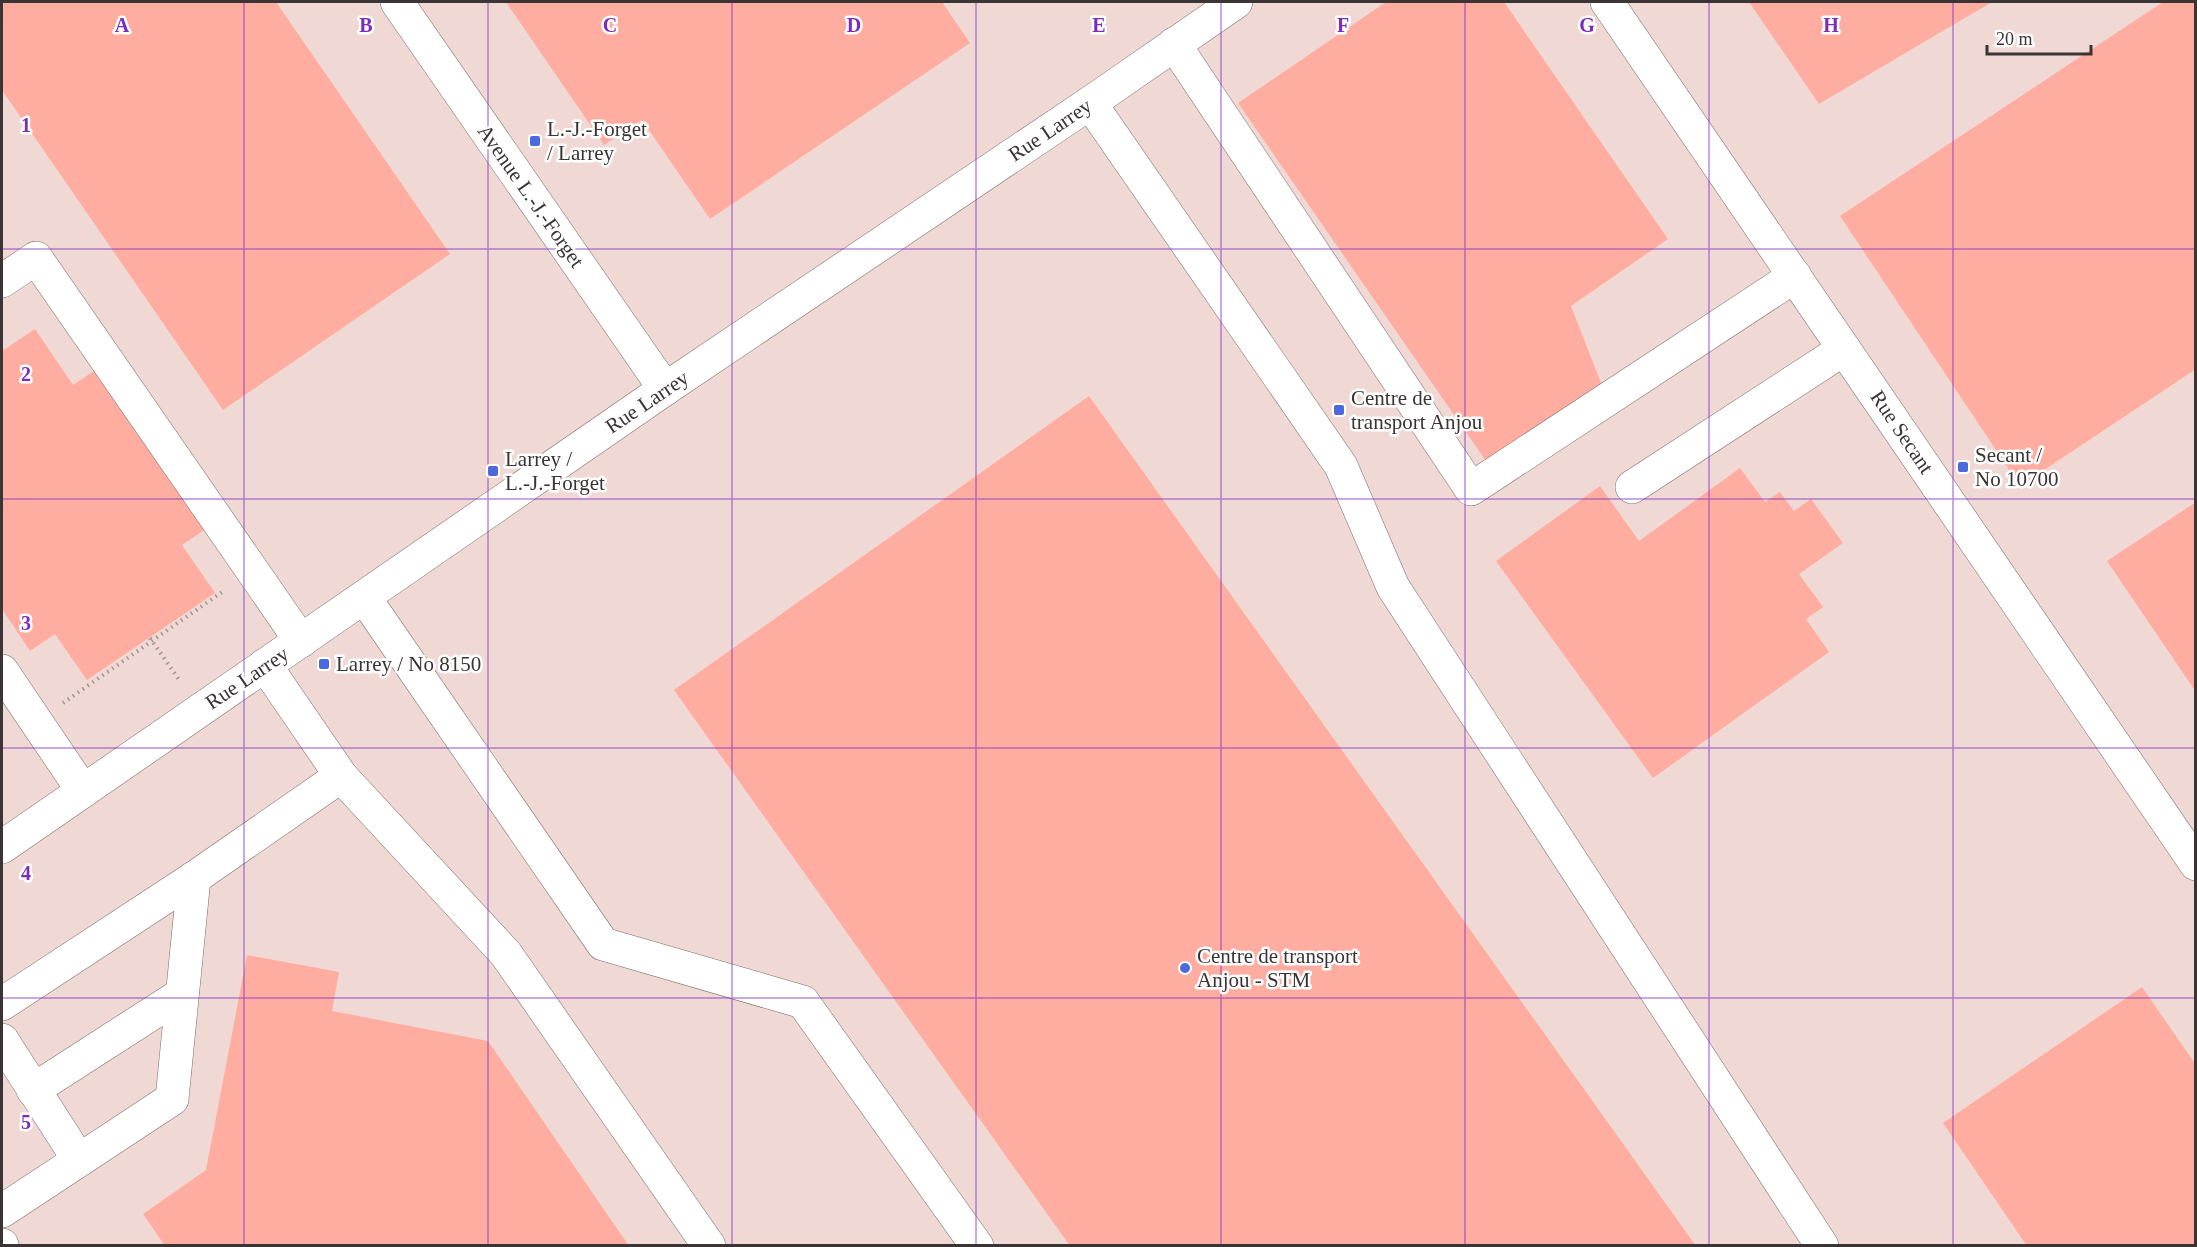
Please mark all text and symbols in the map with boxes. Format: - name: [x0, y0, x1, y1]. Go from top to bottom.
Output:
- text: A: [115, 14, 130, 36]
- text: B: [359, 14, 373, 36]
- text: C: [603, 14, 617, 36]
- text: D: [847, 14, 861, 36]
- text: E: [1092, 14, 1106, 36]
- text: F: [1337, 14, 1349, 36]
- text: G: [1579, 14, 1595, 36]
- text: H: [1823, 14, 1839, 36]
- scale bar: [1987, 18, 2090, 56]
- text: 20 m: [1996, 29, 2033, 49]
- street label: Rue Larrey: [1004, 93, 1097, 167]
- text: 1: [21, 114, 31, 136]
- place label: L.-J.-Forget / Larrey: [547, 117, 647, 165]
- street label: Avenue L.-J.-Forget: [473, 120, 589, 272]
- marker: L.-J.-Forget / Larrey: [528, 134, 542, 148]
- text: 2: [21, 363, 31, 385]
- street label: Rue Larrey: [601, 365, 694, 439]
- place label: Centre de transport Anjou: [1351, 386, 1483, 434]
- street label: Rue Secant: [1865, 386, 1939, 478]
- marker: Centre de transport Anjou: [1332, 403, 1346, 417]
- place label: Secant / No 10700: [1975, 443, 2058, 491]
- place label: Larrey / L.-J.-Forget: [505, 447, 605, 495]
- marker: Secant / No 10700: [1956, 460, 1970, 474]
- marker: Larrey / L.-J.-Forget: [486, 464, 500, 478]
- text: 3: [21, 612, 31, 634]
- street label: Rue Larrey: [201, 641, 294, 715]
- place label: Larrey / No 8150: [336, 652, 481, 676]
- marker: Larrey / No 8150: [317, 657, 331, 671]
- text: 4: [21, 862, 31, 884]
- place label: Centre de transport Anjou - STM: [1197, 944, 1358, 992]
- marker: Centre de transport Anjou - STM: [1178, 961, 1192, 975]
- text: 5: [21, 1111, 31, 1133]

